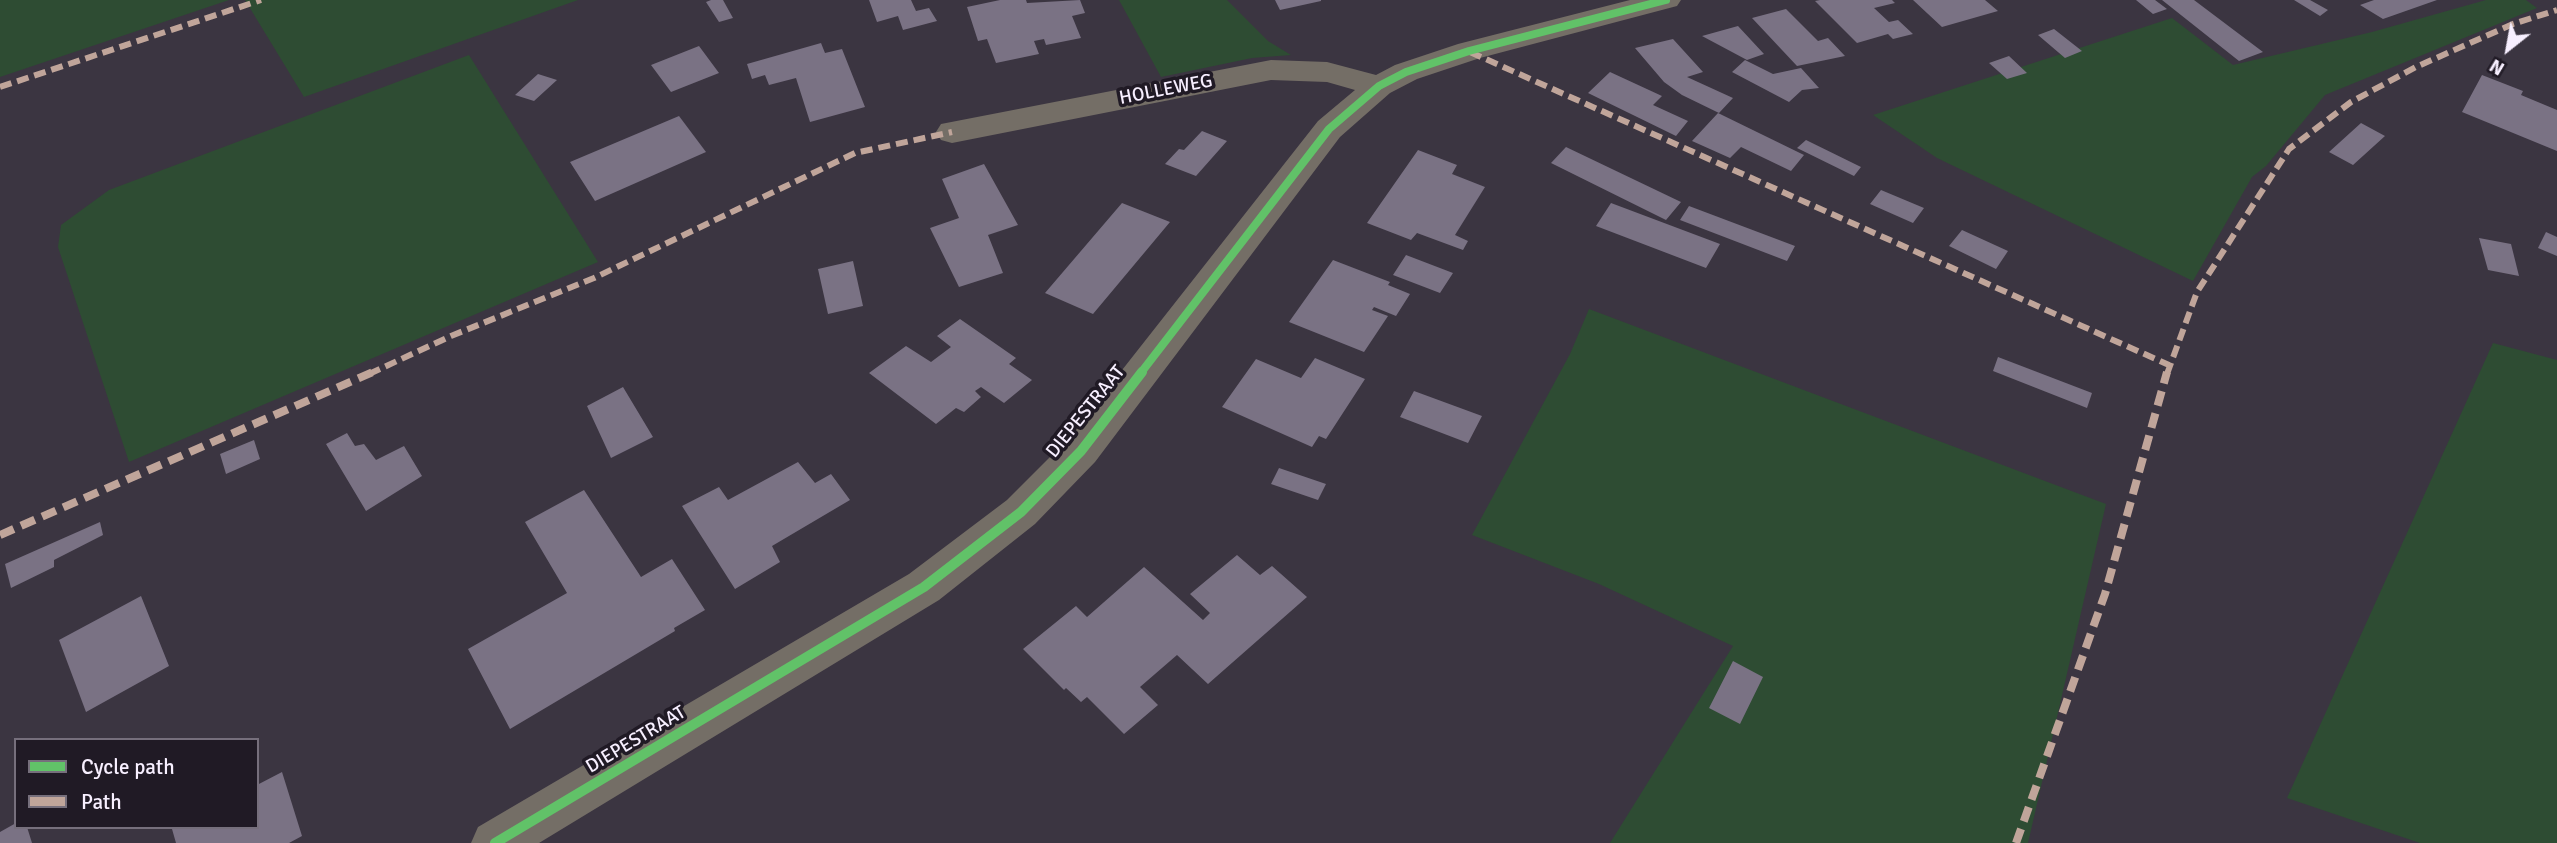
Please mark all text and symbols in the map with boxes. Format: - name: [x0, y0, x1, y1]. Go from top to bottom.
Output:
- north arrow: [2473, 14, 2543, 84]
- text: N: [2485, 53, 2509, 81]
- street label: HOLLEWEG: [1117, 70, 1215, 110]
- street label: DIEPESTRAAT: [1042, 361, 1130, 463]
- street label: DIEPESTRAAT: [582, 701, 690, 779]
- legend: [14, 738, 259, 829]
- text: Cycle path: [81, 754, 175, 780]
- text: Path: [81, 789, 122, 815]

